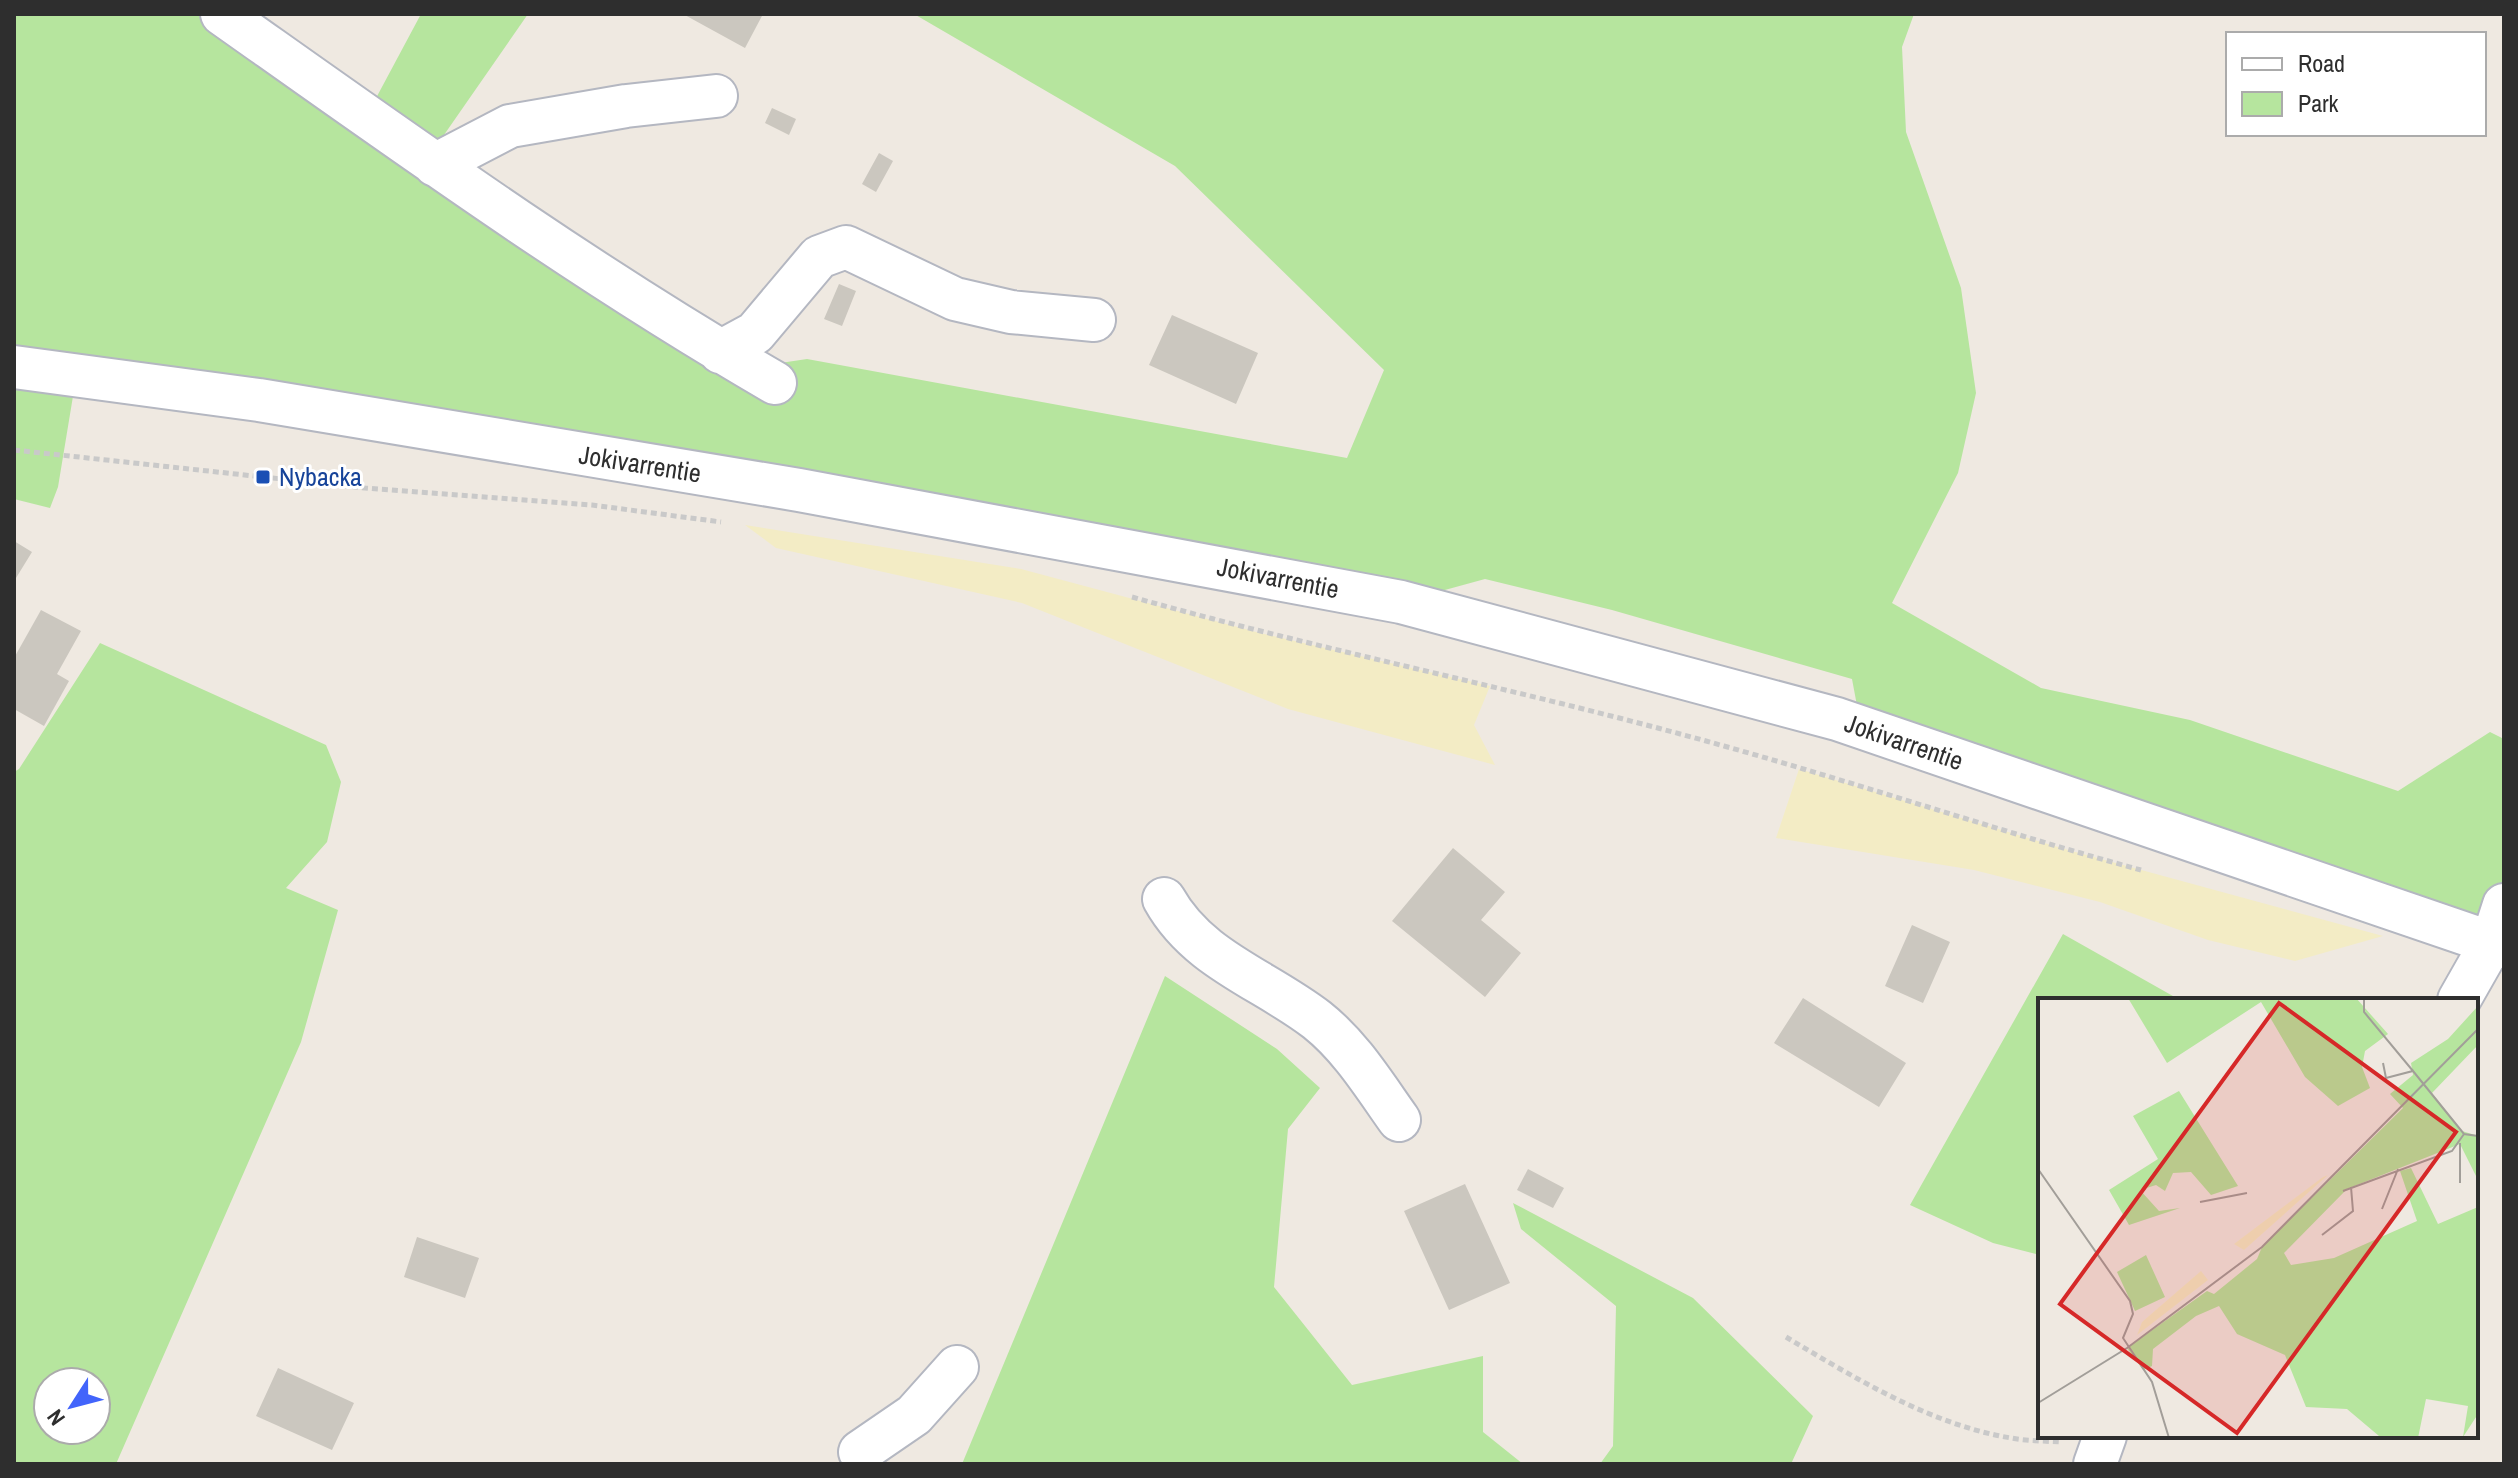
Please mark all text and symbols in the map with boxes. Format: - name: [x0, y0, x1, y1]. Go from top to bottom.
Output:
- legend: [2226, 32, 2486, 136]
- text: Road: [2298, 47, 2345, 79]
- text: Park: [2298, 87, 2339, 119]
- street label: Jokivarrentie: [576, 437, 704, 490]
- place label: Nybacka: [279, 459, 362, 494]
- marker: Nybacka: [254, 468, 272, 486]
- street label: Jokivarrentie: [1214, 549, 1342, 606]
- street label: Jokivarrentie: [1840, 705, 1968, 778]
- inset map: [2038, 998, 2478, 1438]
- north arrow: [32, 1366, 112, 1446]
- text: N: [40, 1404, 72, 1432]

